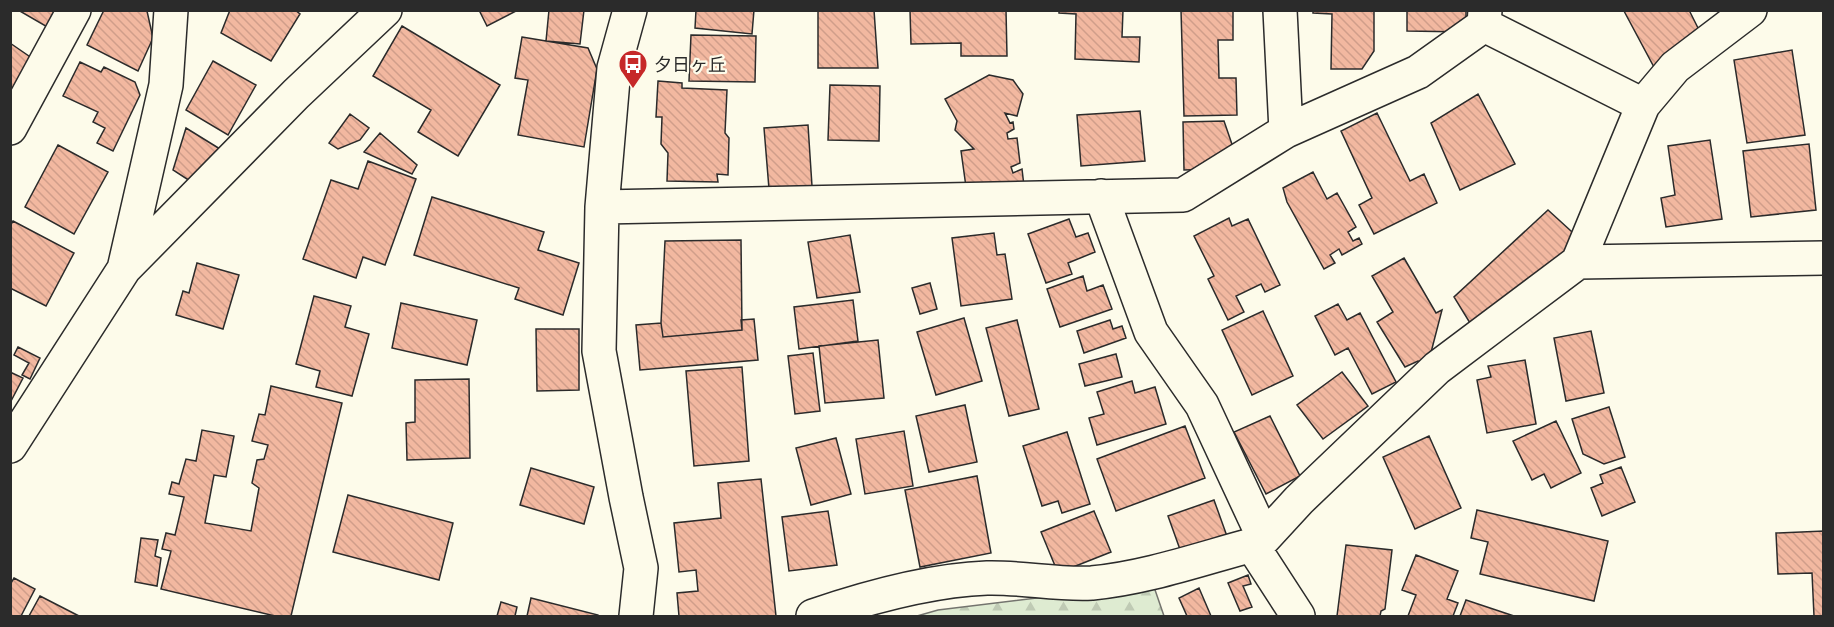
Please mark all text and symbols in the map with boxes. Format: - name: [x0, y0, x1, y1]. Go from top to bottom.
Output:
- bus stop icon: 夕日ヶ丘: [617, 48, 649, 90]
- place label: 夕日ヶ丘: [654, 54, 726, 75]

